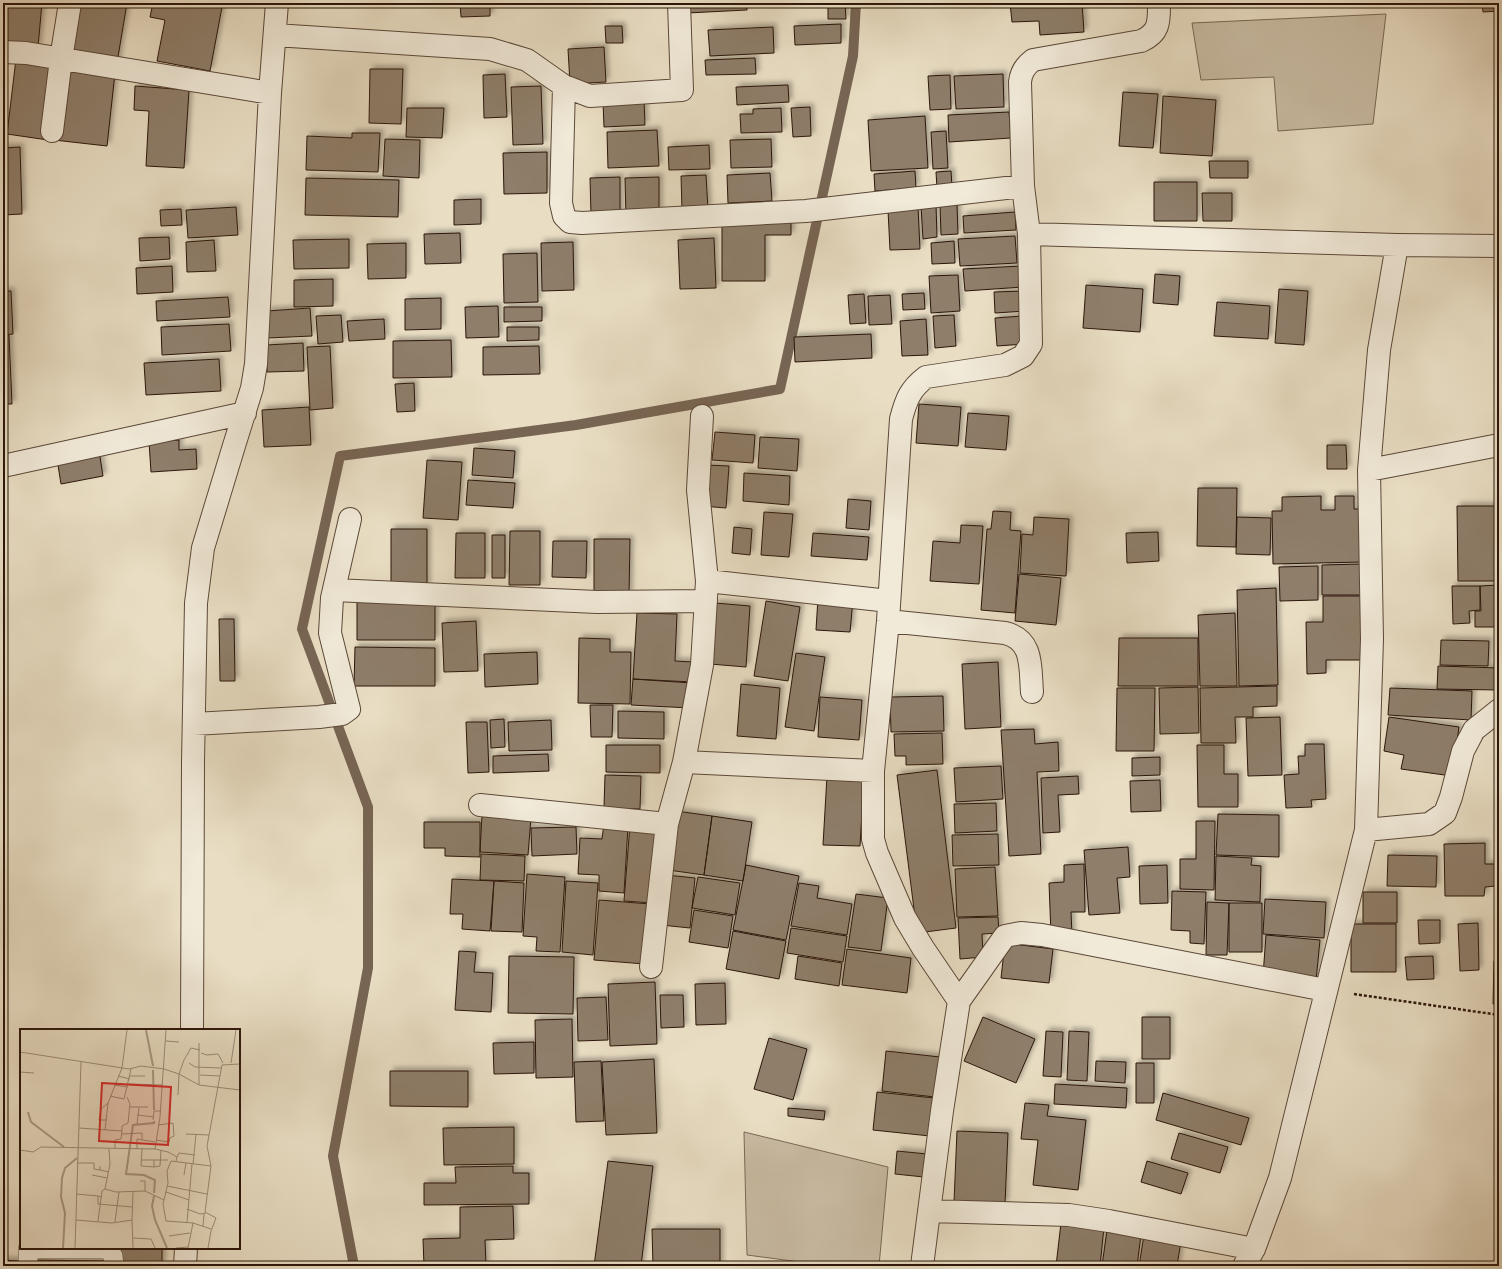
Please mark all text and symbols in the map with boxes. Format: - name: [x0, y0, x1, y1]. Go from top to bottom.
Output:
- inset map: [20, 1029, 240, 1249]

